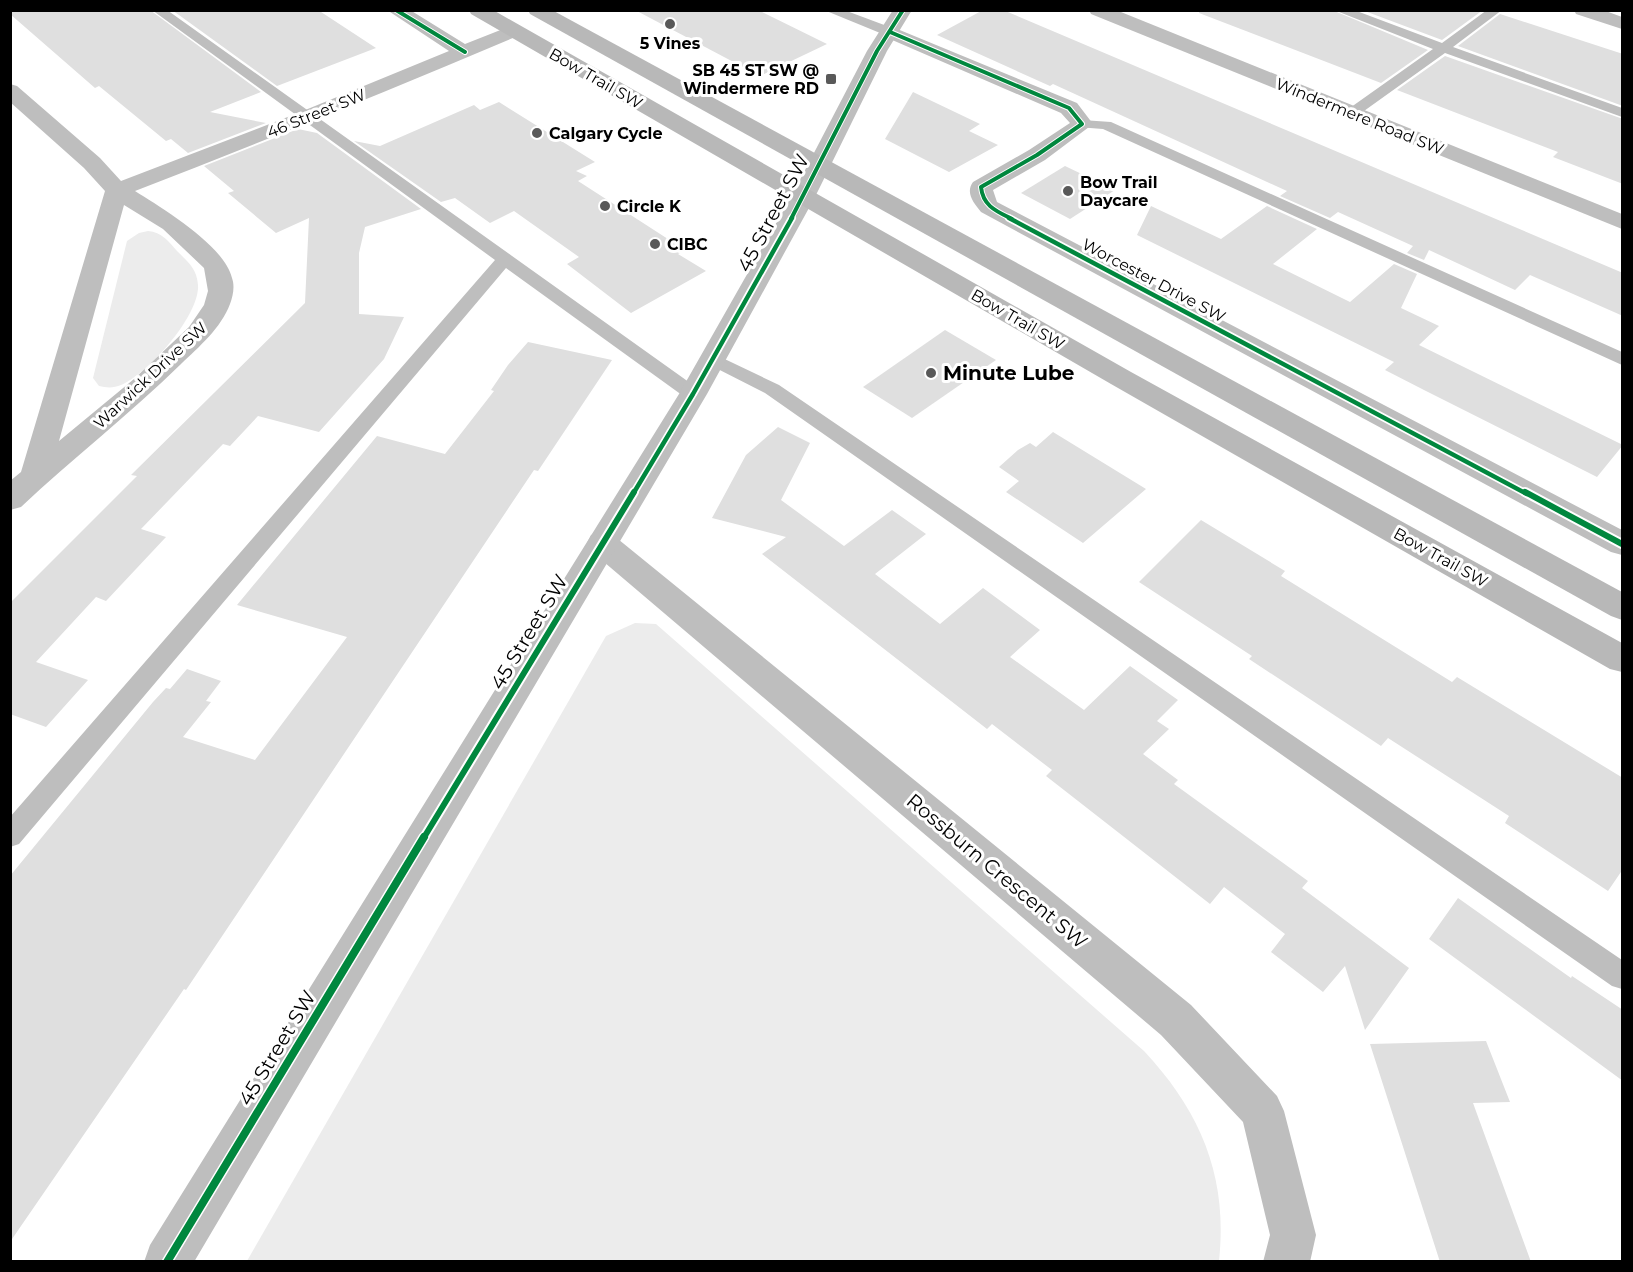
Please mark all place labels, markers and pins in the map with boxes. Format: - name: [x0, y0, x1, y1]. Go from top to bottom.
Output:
- marker: 5 Vines: [663, 17, 677, 31]
- place label: 5 Vines: [640, 34, 701, 53]
- place label: SB 45 ST SW @ Windermere RD: [683, 61, 819, 98]
- marker: SB 45 ST SW @ Windermere RD: [824, 72, 838, 86]
- place label: Calgary Cycle: [549, 124, 663, 143]
- marker: Calgary Cycle: [530, 126, 544, 140]
- place label: Bow Trail Daycare: [1080, 173, 1157, 210]
- marker: Bow Trail Daycare: [1061, 184, 1075, 198]
- place label: Circle K: [617, 197, 682, 216]
- marker: Circle K: [598, 199, 612, 213]
- place label: CIBC: [667, 235, 708, 254]
- marker: CIBC: [648, 237, 662, 251]
- place label: Minute Lube: [943, 361, 1075, 385]
- marker: Minute Lube: [924, 366, 938, 380]

